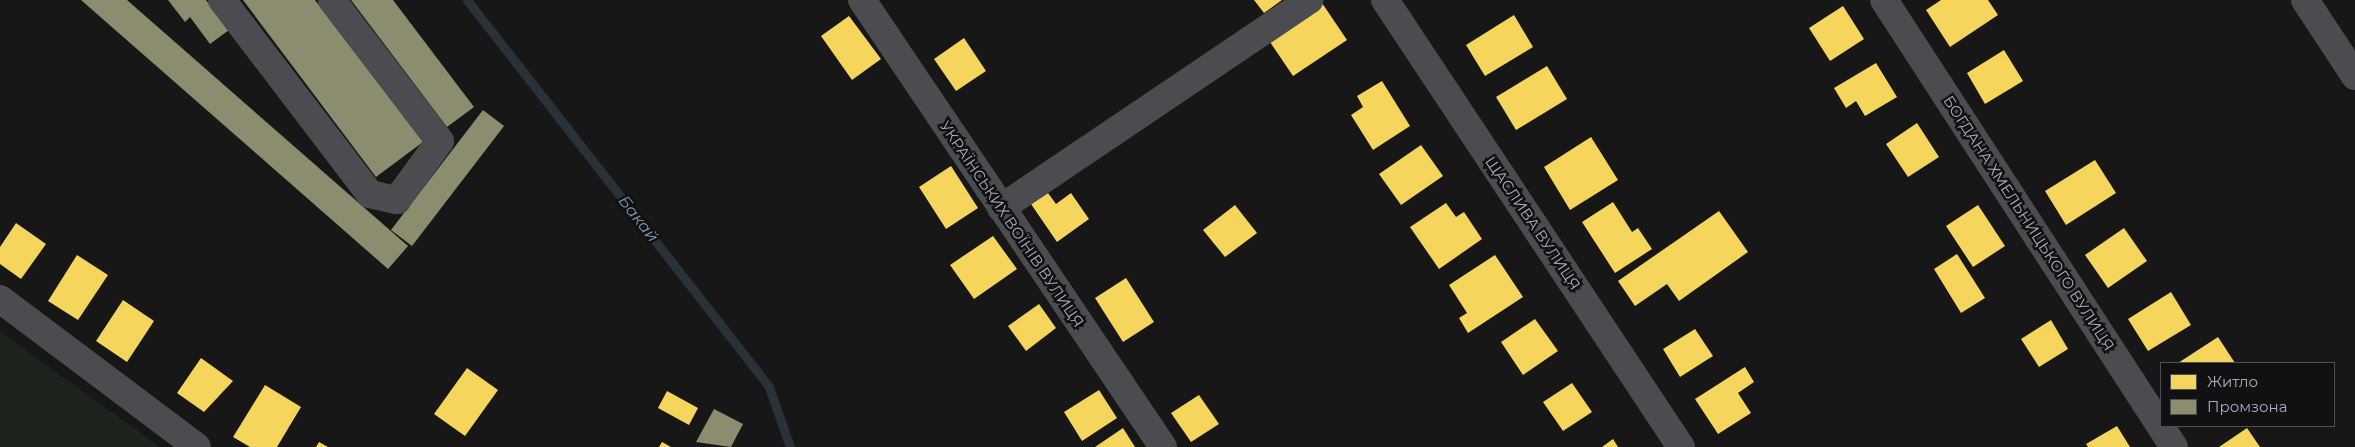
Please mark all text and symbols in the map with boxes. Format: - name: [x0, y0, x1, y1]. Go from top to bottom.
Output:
- street label: БОГДАНА ХМЕЛЬНИЦЬКОГО ВУЛИЦЯ: [1940, 92, 2118, 354]
- street label: УКРАЇНСЬКИХ ВОЇНІВ ВУЛИЦЯ: [936, 118, 1088, 330]
- street label: ЩАСЛИВА ВУЛИЦЯ: [1482, 153, 1584, 293]
- water label: Бакай: [614, 192, 662, 246]
- legend: [2160, 362, 2335, 427]
- text: Житло: [2207, 372, 2258, 391]
- text: Промзона: [2207, 397, 2287, 416]

